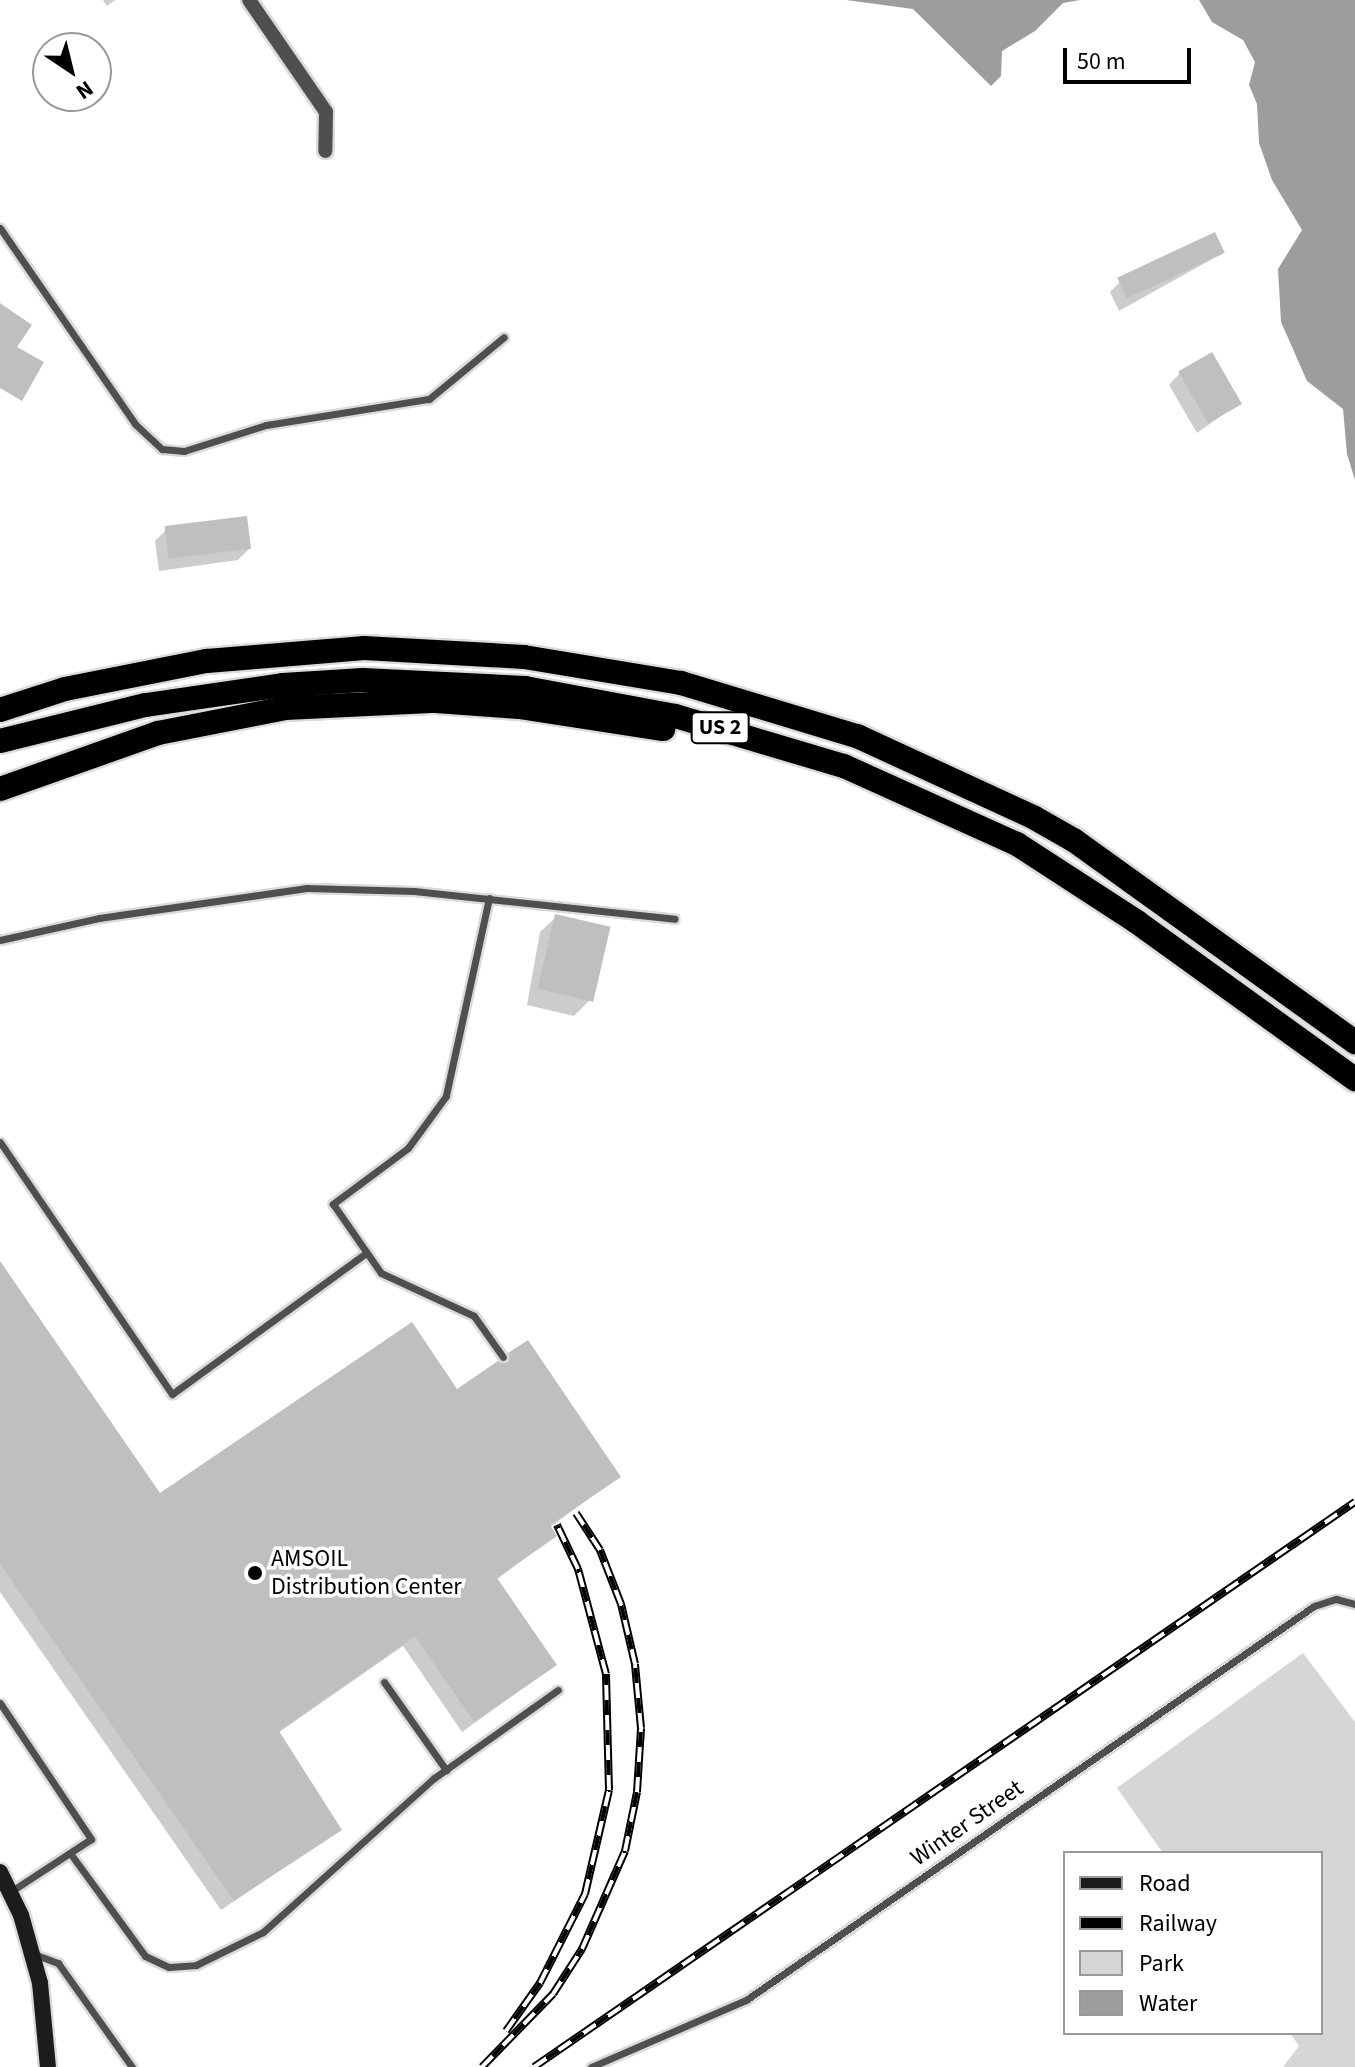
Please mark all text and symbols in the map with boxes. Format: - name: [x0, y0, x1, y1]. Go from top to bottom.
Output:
- north arrow: [32, 32, 112, 112]
- scale bar: [1067, 32, 1195, 82]
- text: 50 m: [1077, 44, 1126, 79]
- text: N: [69, 73, 100, 107]
- road number: US 2: [690, 710, 750, 746]
- place label: AMSOIL Distribution Center: [271, 1545, 462, 1601]
- marker: AMSOIL Distribution Center: [246, 1564, 264, 1582]
- street label: Winter Street: [905, 1774, 1029, 1872]
- legend: [1063, 1851, 1323, 2035]
- text: Road: [1139, 1866, 1191, 1901]
- text: Railway: [1139, 1906, 1217, 1941]
- text: Park: [1139, 1946, 1184, 1981]
- text: Water: [1139, 1986, 1197, 2021]

